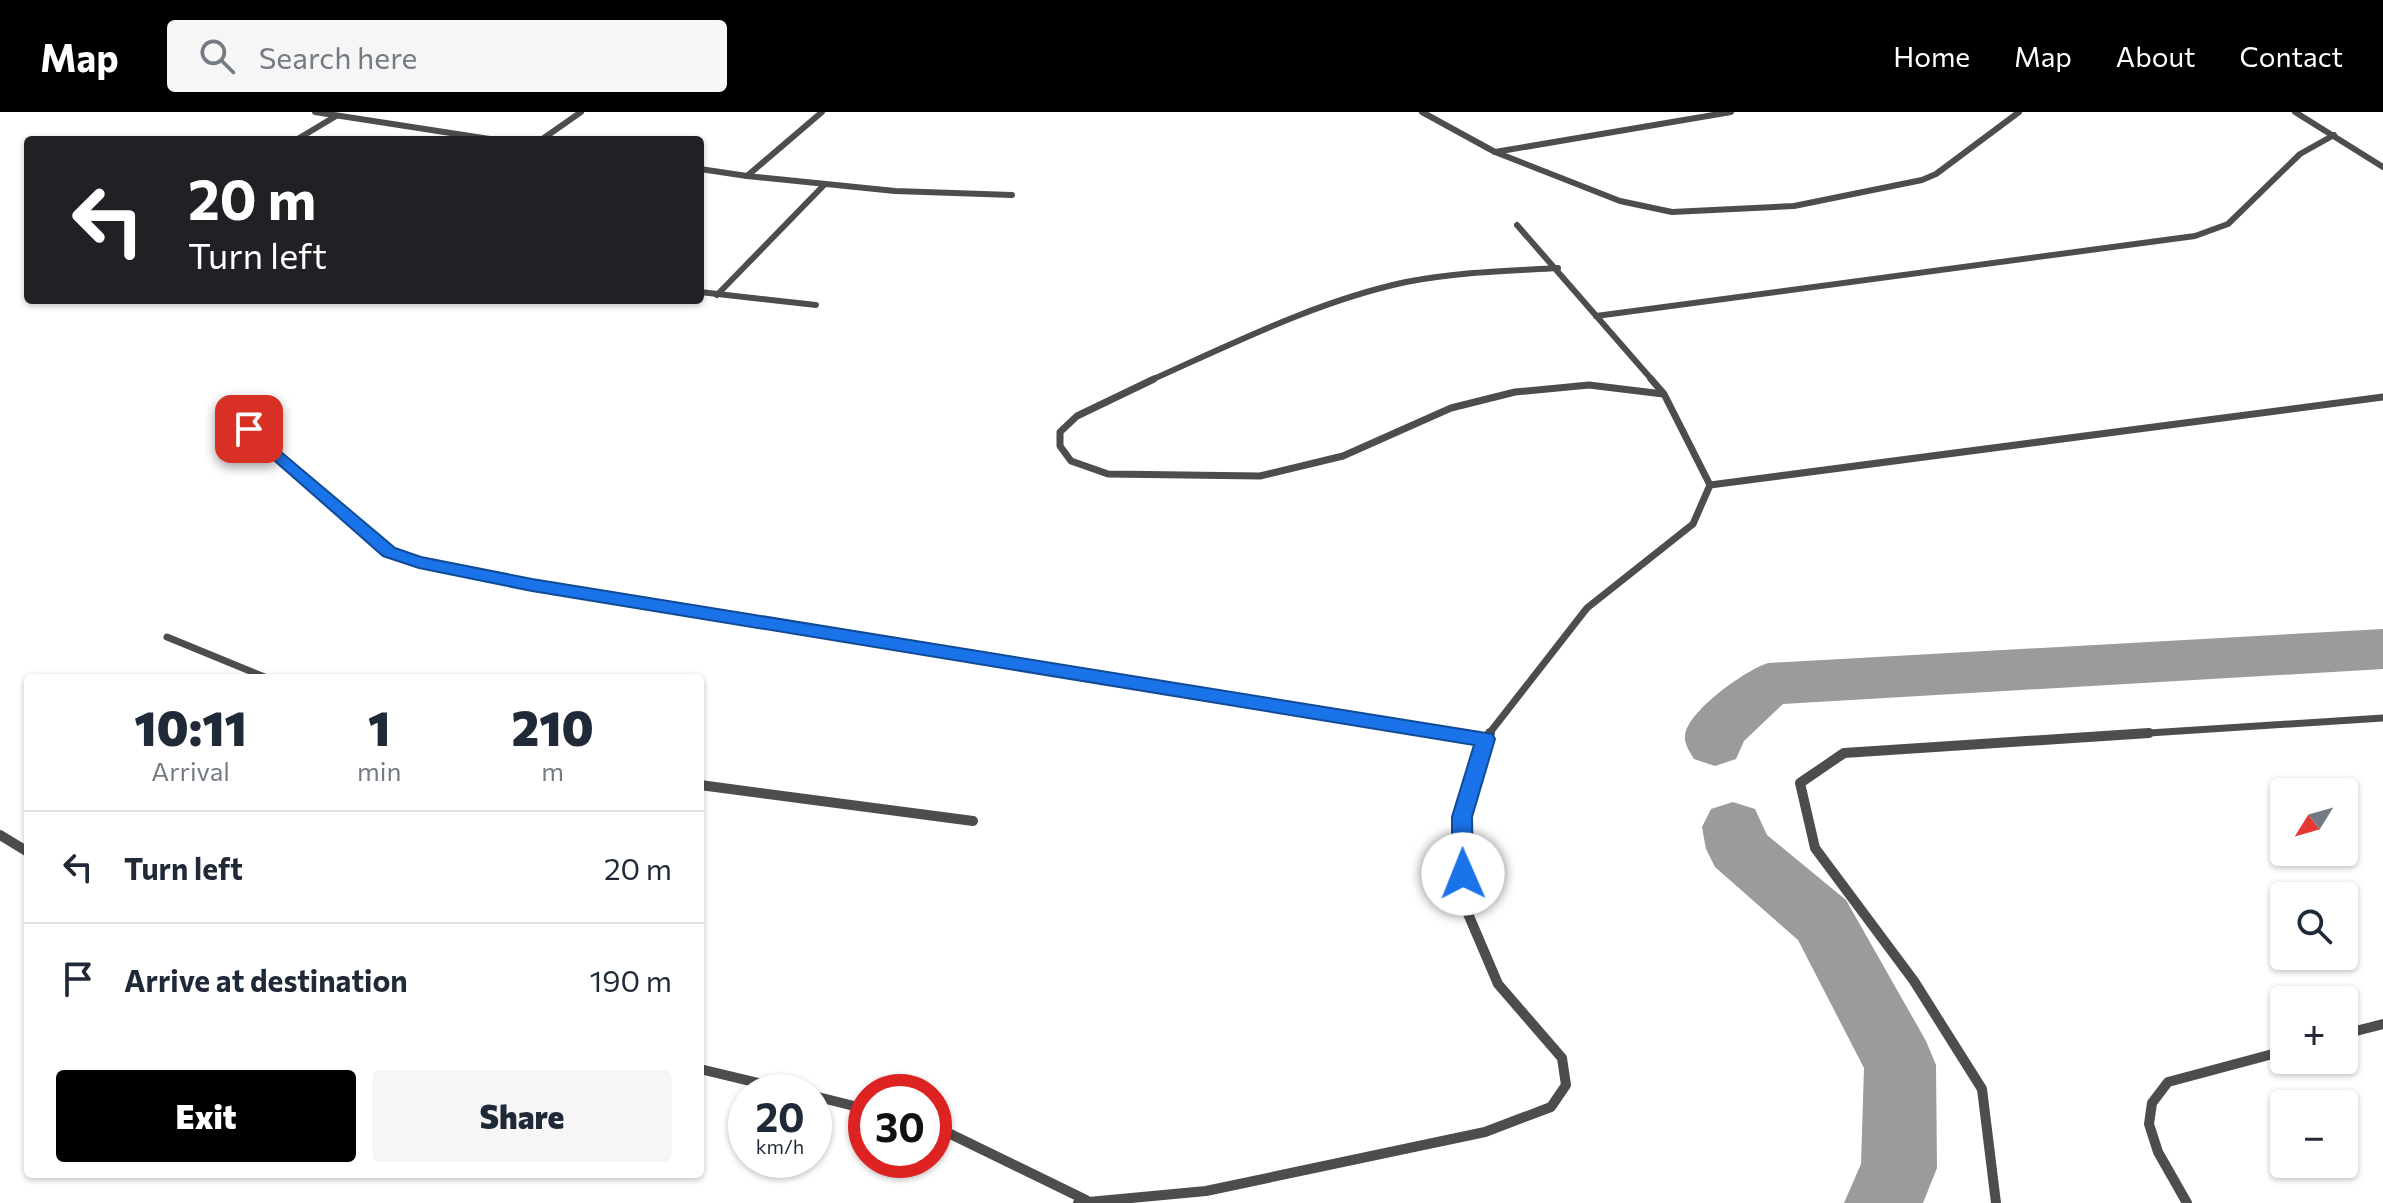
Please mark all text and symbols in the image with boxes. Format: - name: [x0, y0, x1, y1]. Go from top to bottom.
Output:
- search box: [167, 20, 727, 92]
- text: Map: [40, 33, 119, 80]
- icon: search: [195, 34, 239, 78]
- text: Search here: [259, 38, 417, 75]
- text: Home: [1893, 39, 1970, 73]
- text: Map: [2014, 39, 2072, 73]
- text: About: [2116, 39, 2196, 73]
- text: Contact: [2240, 39, 2343, 73]
- text: 20 m: [188, 163, 316, 232]
- icon: left: [56, 168, 160, 272]
- text: Turn left: [188, 232, 327, 276]
- pin: [215, 395, 283, 463]
- icon: arrive: [227, 407, 271, 451]
- text: 10:11: [134, 697, 247, 756]
- text: 1: [368, 697, 390, 756]
- text: 210: [512, 697, 594, 756]
- text: Arrival: [151, 755, 230, 786]
- text: min: [357, 755, 401, 786]
- text: m: [541, 755, 564, 786]
- north arrow: [2270, 778, 2358, 866]
- map controls: [2270, 778, 2358, 1178]
- position arrow: [1421, 832, 1505, 916]
- icon: left: [56, 845, 100, 889]
- text: Turn left: [124, 849, 243, 886]
- text: 20 m: [604, 849, 672, 886]
- button: search: [2270, 882, 2358, 970]
- icon: arrive: [56, 957, 100, 1001]
- text: Arrive at destination: [124, 961, 408, 998]
- text: 190 m: [589, 961, 672, 998]
- button: +: [2270, 986, 2358, 1074]
- button: Exit: [56, 1070, 356, 1162]
- button: Share: [372, 1070, 672, 1162]
- speed limit sign: 30: [848, 1074, 952, 1178]
- button: −: [2270, 1090, 2358, 1178]
- text: 20: [755, 1091, 805, 1140]
- text: km/h: [756, 1134, 804, 1158]

